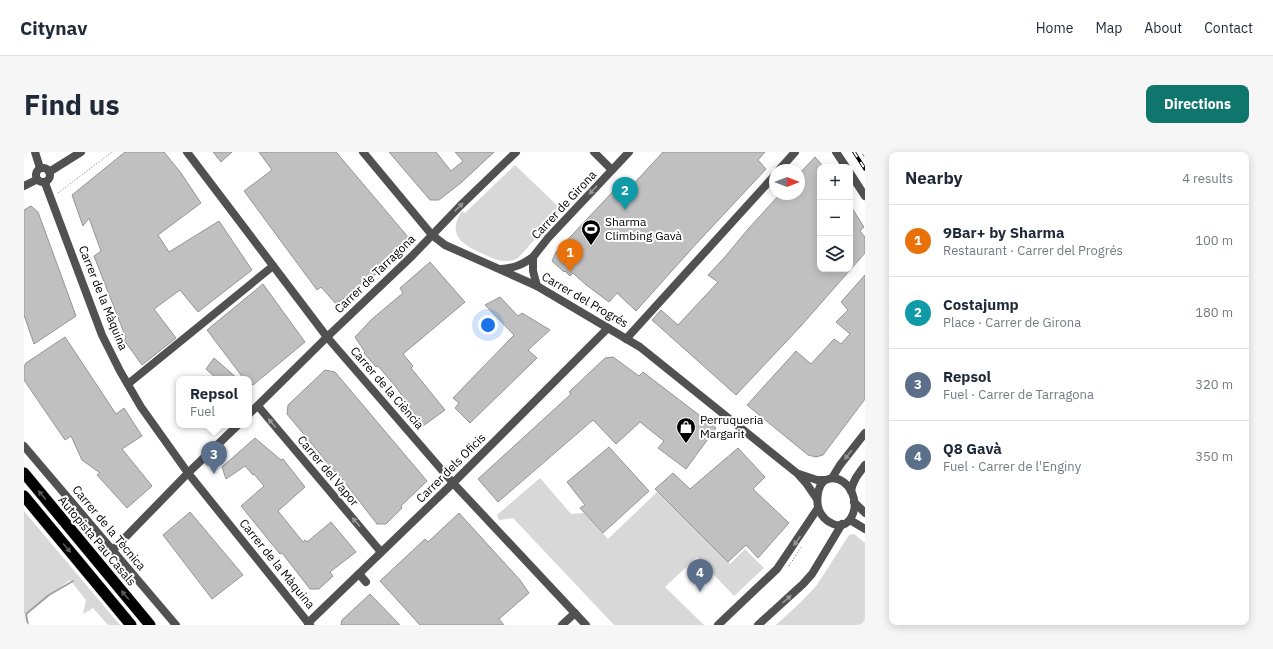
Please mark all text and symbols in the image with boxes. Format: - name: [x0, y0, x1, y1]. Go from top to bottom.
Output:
- text: Citynav: [20, 16, 87, 40]
- text: Home: [1036, 19, 1073, 37]
- text: Map: [1095, 19, 1122, 37]
- text: About: [1144, 19, 1182, 37]
- text: Contact: [1204, 19, 1253, 37]
- button: Directions: [1146, 85, 1249, 123]
- text: Find us: [24, 86, 120, 123]
- north arrow: [769, 164, 805, 200]
- map controls: [817, 164, 853, 272]
- button: +: [817, 164, 853, 200]
- street label: Carrer de Girona: [528, 167, 600, 242]
- text: Nearby: [905, 167, 963, 189]
- text: 4 results: [1182, 170, 1233, 187]
- pin: 2: [612, 177, 638, 210]
- one-way arrow: [588, 185, 597, 195]
- button: −: [817, 200, 853, 236]
- one-way arrow: [454, 202, 464, 212]
- place label: Sharma Climbing Gavà: [605, 214, 683, 243]
- sports icon: Sharma Climbing Gavà: [580, 218, 602, 246]
- text: 9Bar+ by Sharma: [943, 223, 1065, 242]
- street label: Carrer de Tarragona: [331, 231, 419, 316]
- text: 1: [914, 232, 922, 249]
- text: 100 m: [1195, 232, 1233, 249]
- button: layers: [817, 236, 853, 272]
- pin: 1: [557, 239, 583, 272]
- text: Restaurant · Carrer del Progrés: [943, 242, 1123, 259]
- street label: Carrer de la Màquina: [76, 243, 132, 353]
- street label: Carrer del Progrés: [539, 269, 631, 330]
- text: Costajump: [943, 295, 1019, 314]
- text: 2: [914, 304, 922, 321]
- text: 180 m: [1195, 304, 1233, 321]
- text: Place · Carrer de Girona: [943, 314, 1081, 331]
- your location: [478, 315, 498, 335]
- street label: Carrer de la Ciència: [347, 343, 428, 433]
- text: Repsol: [943, 367, 991, 386]
- popup: [176, 376, 252, 428]
- text: 3: [914, 376, 922, 393]
- text: 320 m: [1195, 376, 1233, 393]
- text: Repsol: [190, 384, 238, 403]
- text: Fuel · Carrer de Tarragona: [943, 386, 1094, 403]
- text: Fuel: [190, 403, 215, 420]
- place label: Perruqueria Margarit: [700, 412, 764, 441]
- shop icon: Perruqueria Margarit: [675, 416, 697, 444]
- one-way arrow: [268, 418, 277, 428]
- street label: Carrer dels Oficis: [413, 430, 489, 506]
- street label: Carrer del Vapor: [295, 432, 363, 509]
- text: Q8 Gavà: [943, 439, 1002, 458]
- pin: 3: [201, 441, 227, 474]
- text: 4: [914, 448, 922, 465]
- text: 350 m: [1195, 448, 1233, 465]
- one-way arrow: [844, 450, 852, 461]
- text: Fuel · Carrer de l'Enginy: [943, 458, 1081, 475]
- street label: Carrer de la Tècnica: [69, 482, 150, 574]
- one-way arrow: [38, 489, 47, 500]
- street label: Autopista Pau Casals: [55, 493, 140, 589]
- street label: Carrer de la Màquina: [236, 516, 319, 612]
- one-way arrow: [351, 517, 360, 528]
- one-way arrow: [793, 536, 801, 546]
- one-way arrow: [62, 542, 71, 553]
- pin: 4: [687, 559, 713, 592]
- one-way arrow: [120, 590, 129, 600]
- one-way arrow: [782, 594, 792, 603]

